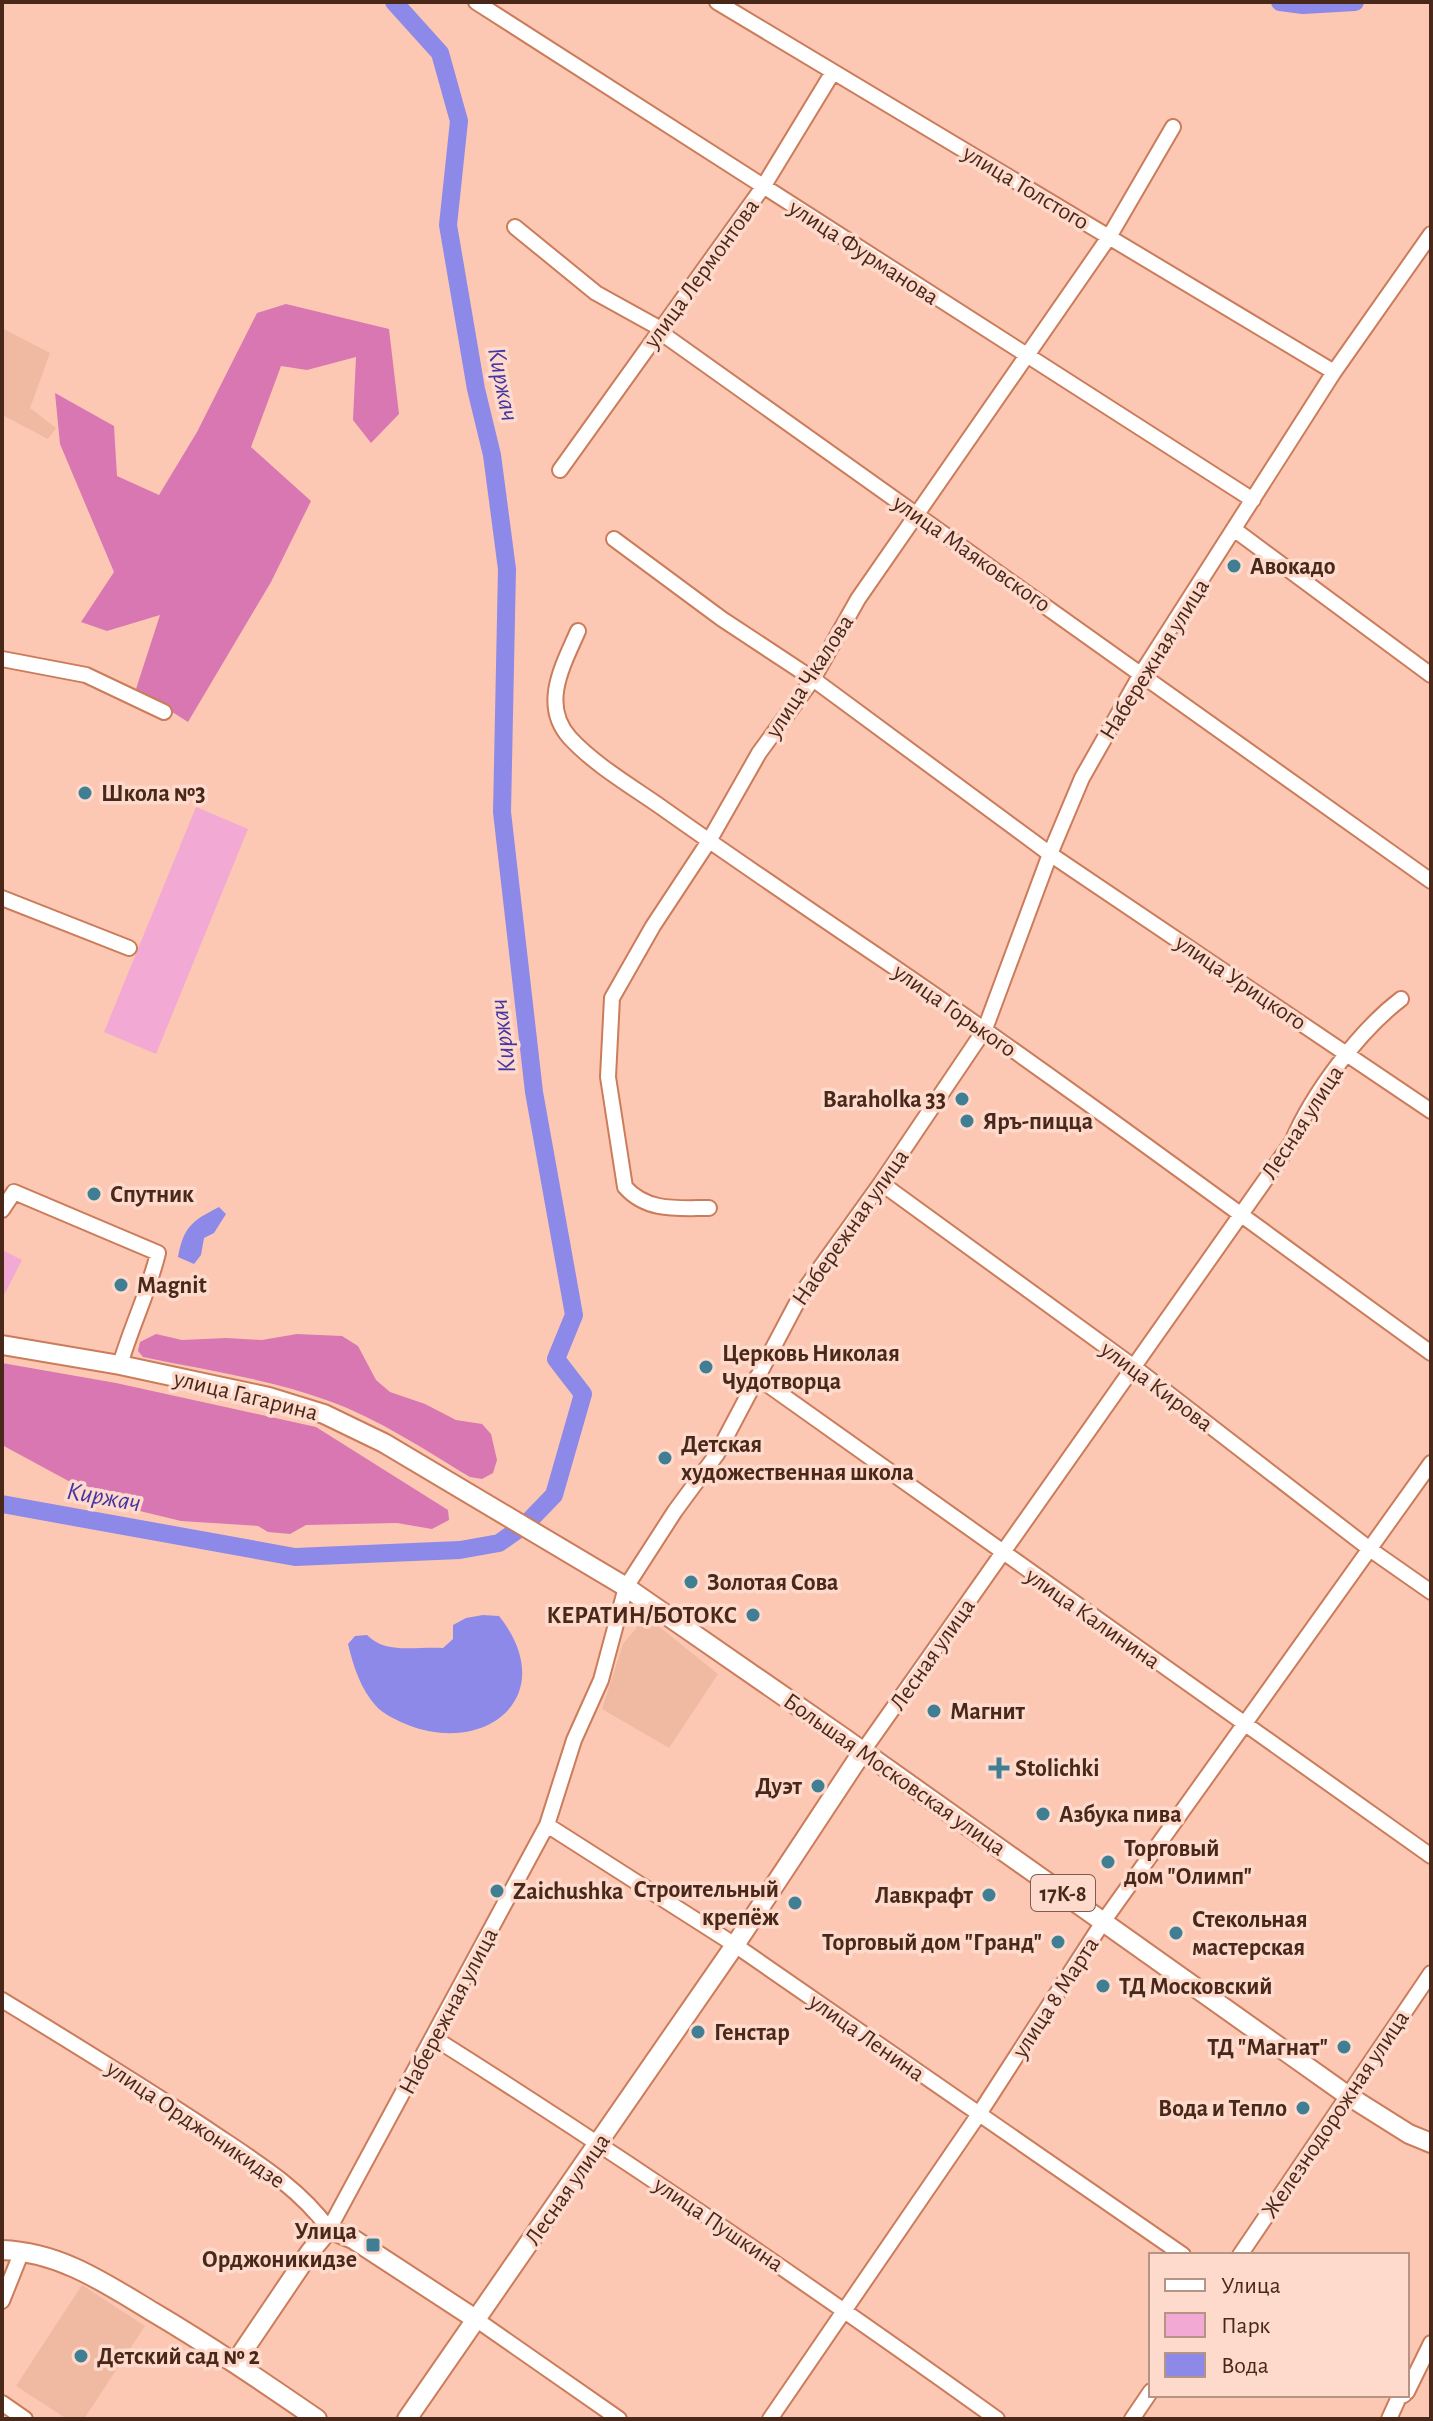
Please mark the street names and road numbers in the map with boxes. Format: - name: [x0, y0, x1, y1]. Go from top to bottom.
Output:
- street label: улица Толстого: [957, 140, 1093, 235]
- street label: улица Лермонтова: [639, 194, 764, 354]
- street label: улица Фурманова: [784, 195, 943, 310]
- street label: улица Маяковского: [887, 490, 1055, 617]
- street label: Набережная улица: [1096, 575, 1214, 744]
- street label: улица Чкалова: [761, 611, 858, 743]
- street label: улица Урицкого: [1170, 930, 1310, 1035]
- street label: улица Горького: [888, 959, 1020, 1062]
- street label: Лесная улица: [1257, 1061, 1348, 1184]
- street label: Набережная улица: [788, 1145, 914, 1310]
- street label: улица Кирова: [1095, 1337, 1217, 1436]
- street label: улица Гагарина: [170, 1366, 320, 1425]
- street label: улица Калинина: [1020, 1563, 1164, 1674]
- street label: Лесная улица: [886, 1594, 980, 1715]
- street label: Большая Московская улица: [779, 1689, 1010, 1861]
- road number: 17К-8: [1031, 1875, 1095, 1911]
- street label: Набережная улица: [395, 1924, 503, 2099]
- street label: улица 8 Марта: [1008, 1933, 1104, 2063]
- street label: улица Ленина: [804, 1989, 929, 2086]
- street label: Железнодорожная улица: [1258, 2006, 1414, 2223]
- street label: улица Орджоникидзе: [101, 2056, 289, 2193]
- street label: Лесная улица: [521, 2129, 615, 2250]
- street label: улица Пушкина: [648, 2172, 788, 2277]

